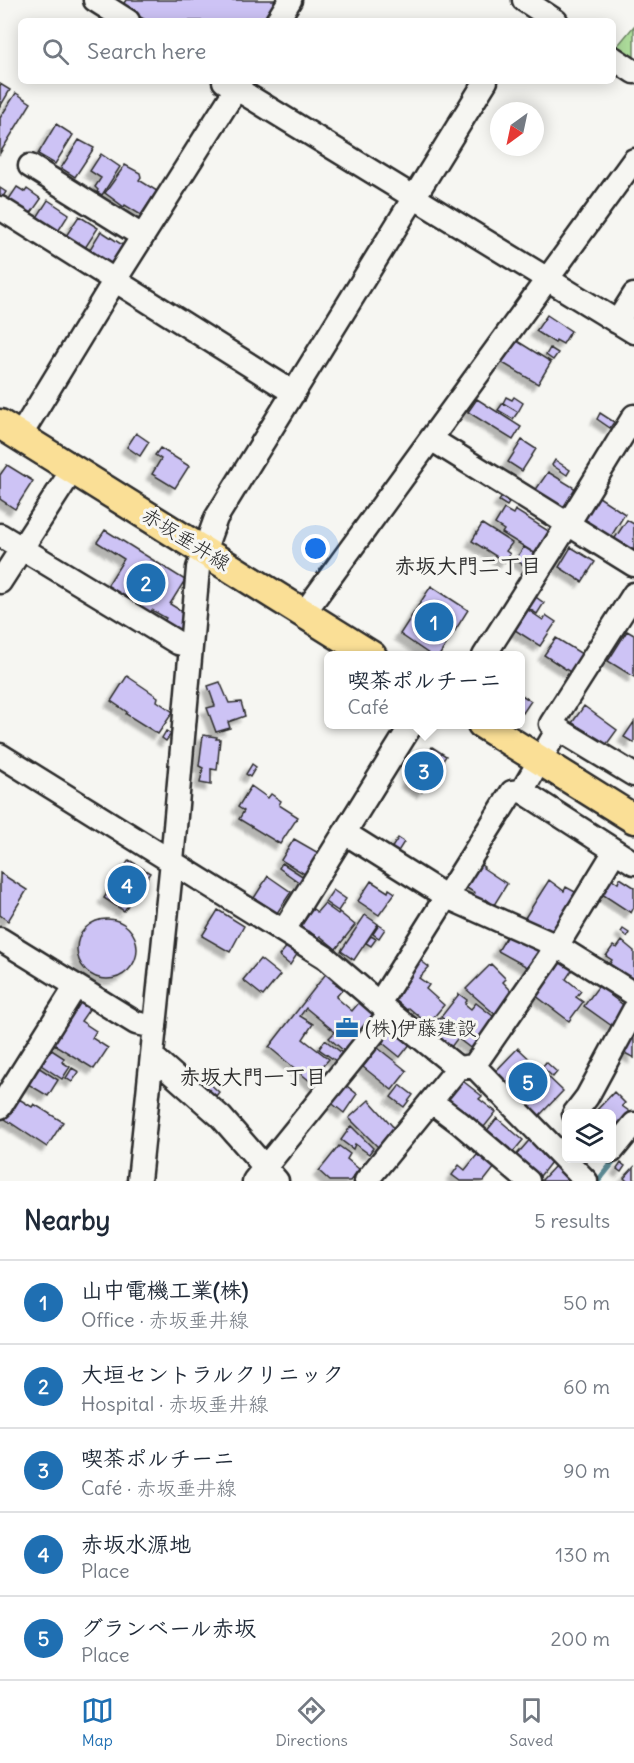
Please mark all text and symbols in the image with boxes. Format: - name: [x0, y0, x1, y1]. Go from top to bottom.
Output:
- search box: [18, 18, 616, 84]
- icon: search: [39, 35, 72, 68]
- text: Search here: [87, 37, 206, 65]
- north arrow: [490, 102, 544, 156]
- street label: 赤坂垂井線: [137, 501, 235, 576]
- your location: [301, 534, 330, 563]
- district label: 赤坂大門二丁目: [395, 552, 542, 579]
- pin: 2: [126, 560, 166, 606]
- pin: 1: [414, 600, 454, 644]
- popup: [324, 651, 525, 729]
- text: 喫茶ポルチーニ: [347, 666, 502, 694]
- text: Café: [347, 694, 389, 719]
- pin: 3: [404, 748, 444, 794]
- pin: 4: [108, 862, 146, 908]
- office icon: (株)伊藤建設: [334, 1015, 360, 1041]
- place label: (株)伊藤建設: [365, 1015, 477, 1040]
- pin: 5: [508, 1060, 548, 1104]
- district label: 赤坂大門一丁目: [180, 1063, 327, 1090]
- map controls: [562, 1109, 616, 1163]
- button: layers: [562, 1109, 616, 1163]
- text: Nearby: [24, 1204, 110, 1237]
- text: 5 results: [534, 1208, 610, 1233]
- text: 山中電機工業(株): [81, 1276, 248, 1304]
- text: 1: [40, 1290, 47, 1315]
- text: 50 m: [563, 1290, 610, 1315]
- text: Office · 赤坂垂井線: [81, 1307, 249, 1332]
- text: 大垣セントラルクリニック: [81, 1360, 344, 1388]
- text: 2: [38, 1374, 49, 1399]
- text: 60 m: [563, 1374, 610, 1399]
- text: Hospital · 赤坂垂井線: [81, 1391, 268, 1416]
- text: 喫茶ポルチーニ: [81, 1444, 235, 1472]
- text: 3: [38, 1458, 49, 1483]
- text: 90 m: [563, 1458, 610, 1483]
- text: Café · 赤坂垂井線: [81, 1475, 236, 1500]
- text: 赤坂水源地: [81, 1530, 191, 1558]
- text: 4: [38, 1542, 49, 1567]
- text: 130 m: [555, 1542, 610, 1567]
- text: Place: [81, 1558, 129, 1583]
- text: グランベール赤坂: [81, 1614, 256, 1642]
- text: 5: [38, 1626, 49, 1651]
- text: 200 m: [550, 1626, 610, 1651]
- text: Place: [81, 1642, 129, 1667]
- tab: Map: [81, 1694, 114, 1750]
- tab: Directions: [275, 1694, 348, 1750]
- tab: Saved: [509, 1694, 553, 1750]

